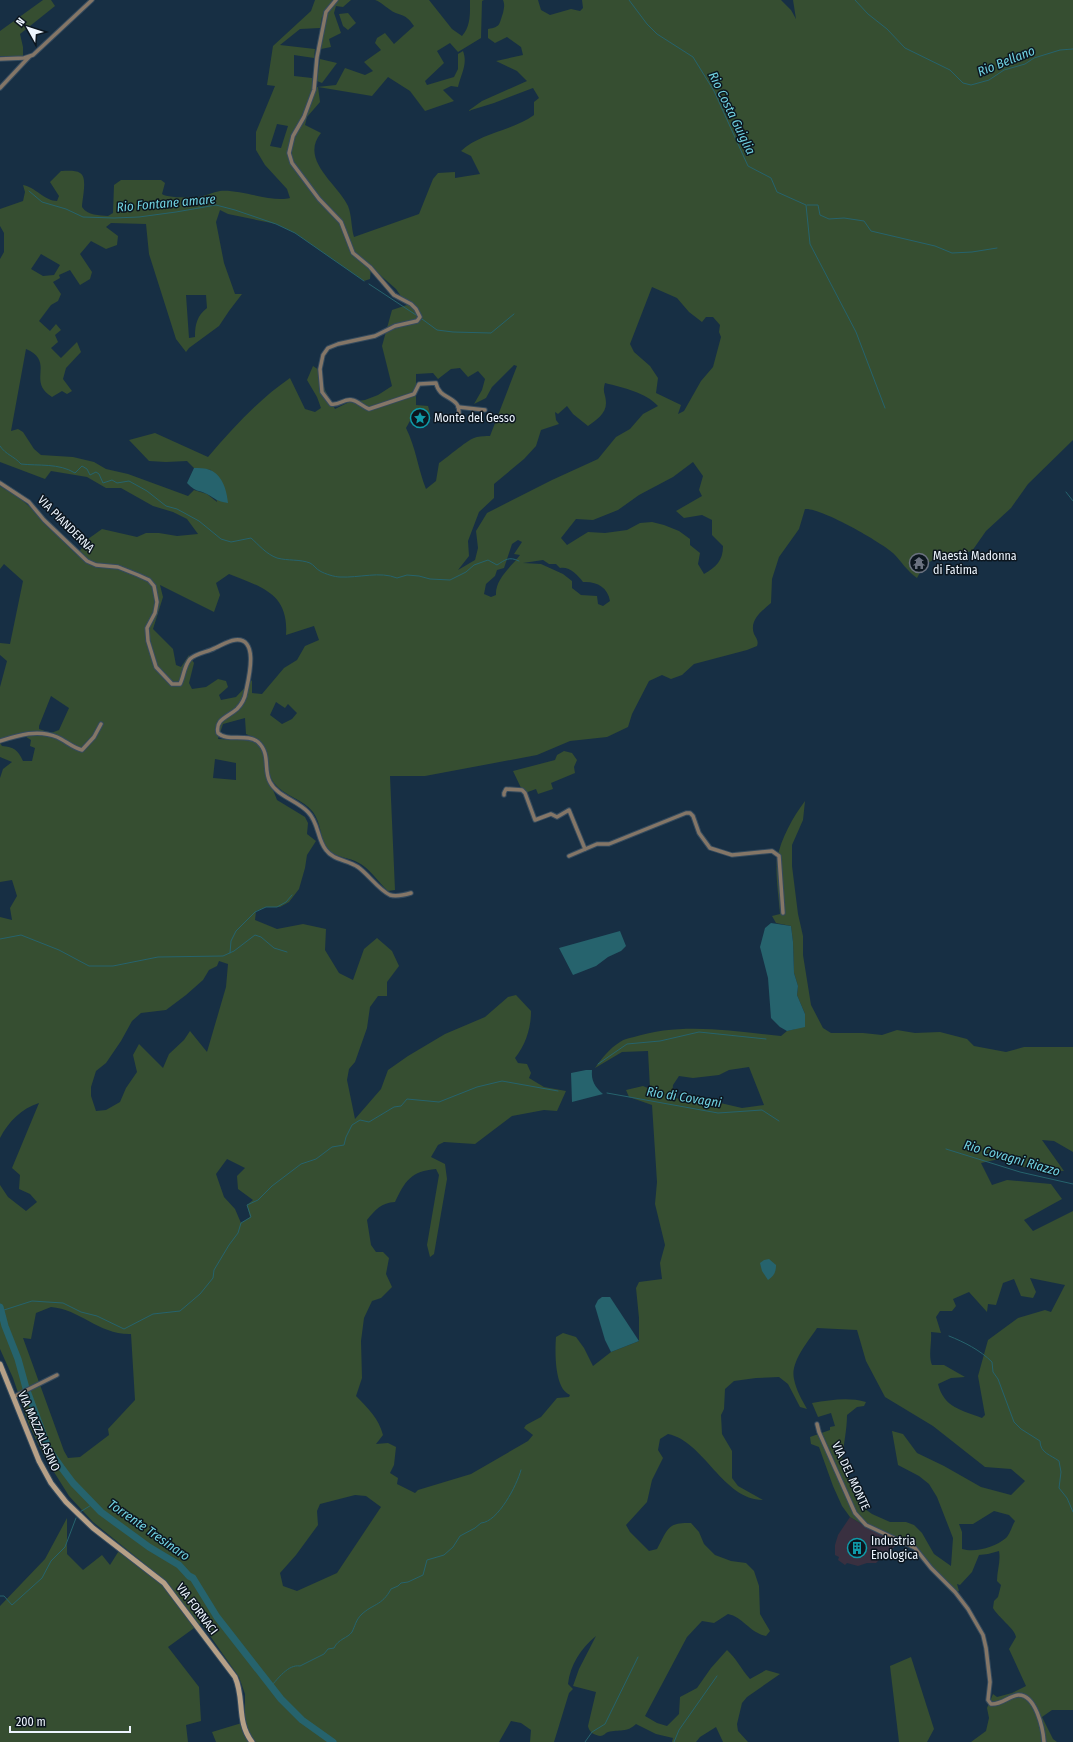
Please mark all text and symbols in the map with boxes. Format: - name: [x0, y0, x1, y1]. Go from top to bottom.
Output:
- north arrow: [8, 8, 48, 48]
- text: N: [13, 15, 28, 29]
- water label: Rio Bellano: [975, 43, 1037, 79]
- water label: Rio Costa Guiglia: [706, 69, 759, 157]
- water label: Rio Fontane amare: [116, 191, 216, 215]
- place icon: Monte del Gesso: [409, 407, 431, 429]
- place label: Monte del Gesso: [434, 411, 515, 425]
- street label: VIA PIANDERNA: [35, 493, 98, 556]
- place label: Maestà Madonna di Fatima: [933, 549, 1017, 577]
- temple icon: Maestà Madonna di Fatima: [908, 552, 930, 574]
- water label: Rio di Covagni: [645, 1084, 723, 1110]
- water label: Rio Covagni Riazzo: [962, 1137, 1062, 1179]
- street label: VIA MAZZALASINO: [15, 1389, 63, 1473]
- street label: VIA DEL MONTE: [829, 1440, 873, 1513]
- water label: Torrente Tresinaro: [105, 1496, 193, 1564]
- place label: Industria Enologica: [871, 1534, 918, 1562]
- building icon: Industria Enologica: [846, 1537, 868, 1559]
- street label: VIA FORNACI: [173, 1581, 221, 1637]
- scale bar: [10, 1708, 130, 1734]
- text: 200 m: [16, 1715, 46, 1729]

